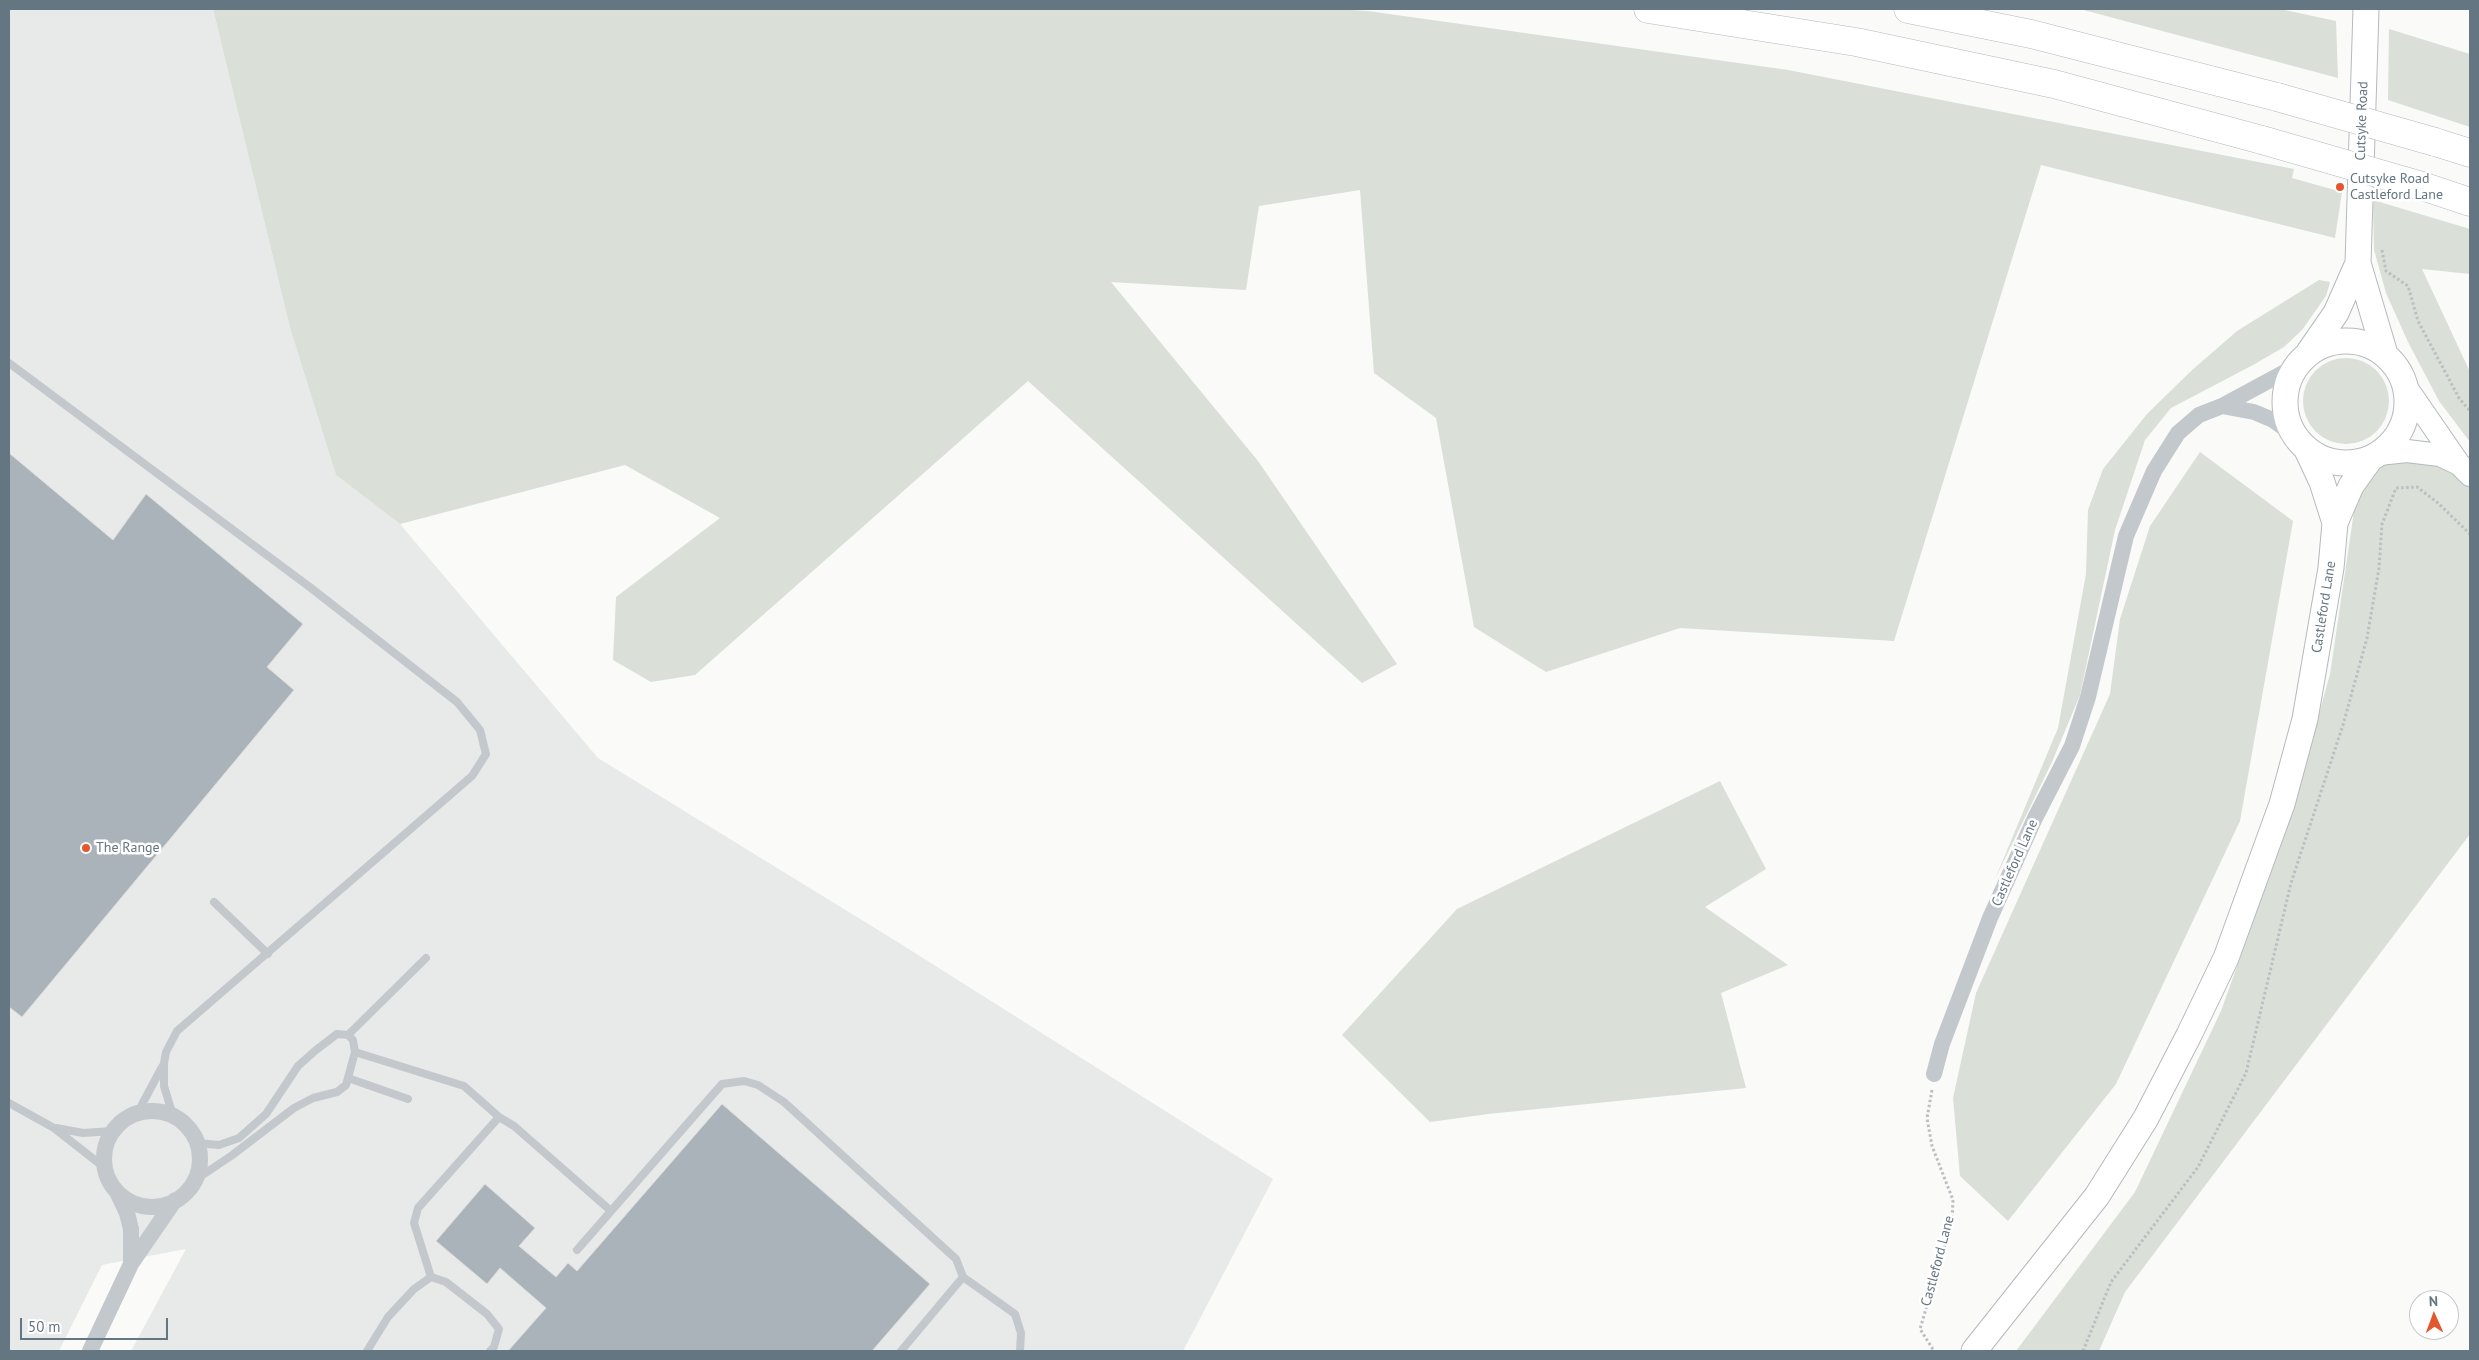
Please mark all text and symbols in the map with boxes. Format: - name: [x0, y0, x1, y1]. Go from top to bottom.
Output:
- street label: Cutsyke Road: [2352, 81, 2372, 161]
- place label: Cutsyke Road Castleford Lane: [2350, 171, 2443, 203]
- marker: Cutsyke Road Castleford Lane: [2334, 181, 2346, 193]
- street label: Castleford Lane: [2308, 560, 2340, 654]
- street label: Castleford Lane: [1988, 817, 2042, 909]
- place label: The Range: [96, 840, 160, 856]
- marker: The Range: [80, 842, 92, 854]
- street label: Castleford Lane: [1918, 1214, 1958, 1308]
- north arrow: [2409, 1290, 2459, 1340]
- text: N: [2429, 1292, 2438, 1310]
- scale bar: [22, 1308, 170, 1340]
- text: 50 m: [28, 1317, 61, 1336]

